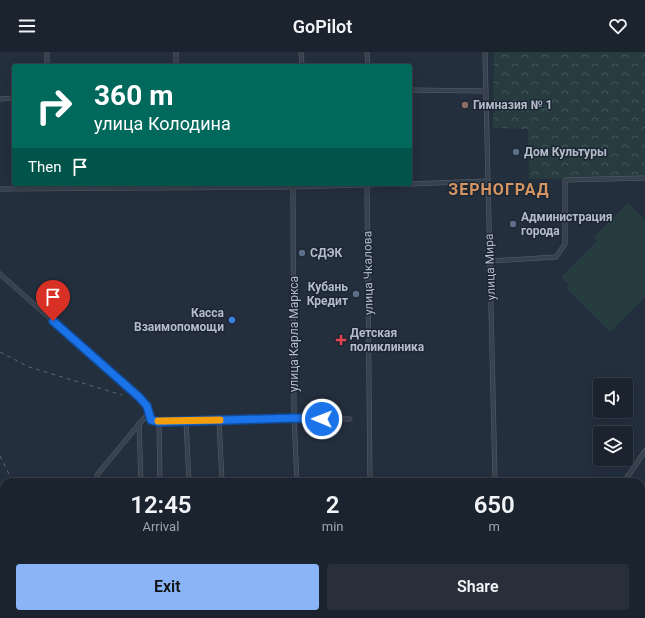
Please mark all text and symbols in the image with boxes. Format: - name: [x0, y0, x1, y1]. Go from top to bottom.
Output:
- icon: menu: [16, 15, 38, 37]
- icon: heart: [607, 15, 629, 37]
- text: GoPilot: [293, 16, 352, 37]
- text: 360 m: [94, 79, 173, 112]
- icon: right: [28, 80, 80, 132]
- place label: Гимназия № 1: [473, 98, 552, 112]
- marker: Гимназия № 1: [460, 100, 470, 110]
- text: улица Колодина: [94, 113, 231, 134]
- place label: Дом Культуры: [524, 145, 607, 159]
- marker: Дом Культуры: [511, 147, 521, 157]
- icon: arrive: [69, 156, 91, 178]
- text: Then: [28, 158, 61, 176]
- district label: ЗЕРНОГРАД: [448, 180, 550, 199]
- place label: Администрация города: [521, 210, 612, 238]
- marker: Администрация города: [508, 219, 518, 229]
- street label: улица Чкалова: [360, 231, 376, 315]
- street label: улица Мира: [482, 233, 498, 301]
- place label: СДЭК: [310, 246, 343, 260]
- marker: СДЭК: [297, 248, 307, 258]
- street label: улица Карла Маркса: [287, 276, 301, 392]
- pin: [36, 280, 70, 321]
- place label: Кубань Кредит: [307, 280, 348, 308]
- icon: arrive: [42, 286, 64, 308]
- marker: Кубань Кредит: [351, 289, 361, 299]
- place label: Касса Взаимопомощи: [134, 306, 225, 334]
- marker: Касса Взаимопомощи: [227, 315, 237, 325]
- place label: Детская поликлиника: [350, 326, 425, 354]
- marker: Детская поликлиника: [335, 334, 347, 346]
- map controls: [593, 378, 633, 466]
- button: sound: [593, 378, 633, 418]
- position arrow: [301, 398, 343, 440]
- button: layers: [593, 426, 633, 466]
- text: 12:45: [130, 491, 192, 519]
- text: 2: [326, 491, 339, 519]
- text: 650: [474, 491, 515, 519]
- text: Arrival: [142, 519, 179, 534]
- text: min: [322, 519, 343, 534]
- text: m: [489, 519, 500, 534]
- button: Exit: [16, 564, 319, 610]
- button: Share: [327, 564, 629, 610]

